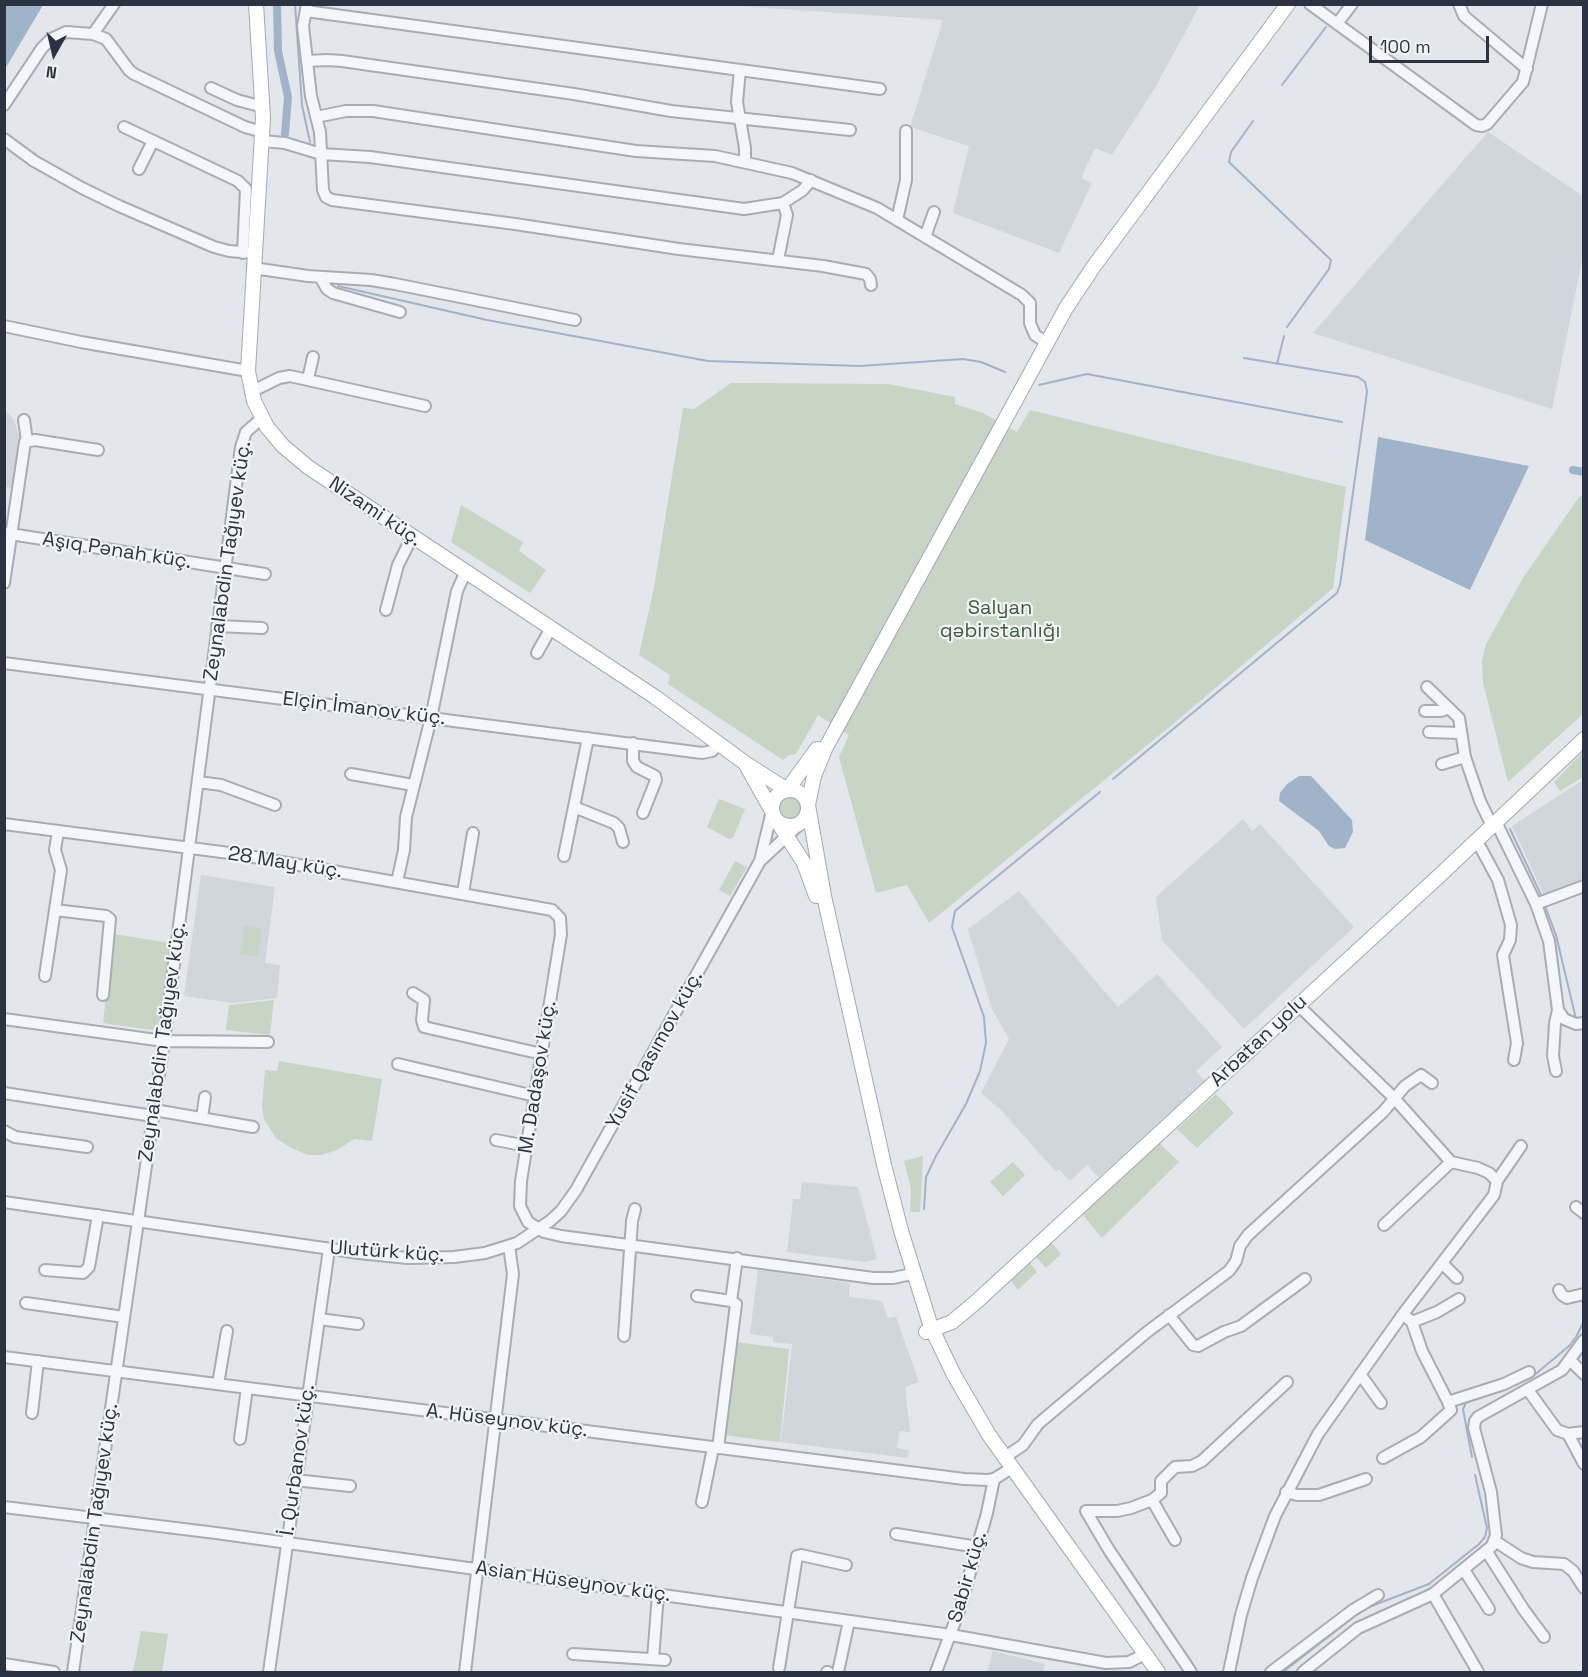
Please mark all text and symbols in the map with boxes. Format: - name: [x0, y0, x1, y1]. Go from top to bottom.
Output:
- north arrow: [24, 24, 84, 84]
- scale bar: [1372, 24, 1492, 62]
- text: 100 m: [1380, 35, 1431, 58]
- text: N: [45, 61, 58, 83]
- street label: Zeynalabdin Tağıyev küç.: [199, 440, 257, 682]
- street label: Nizami küç.: [324, 472, 426, 552]
- street label: Aşıq Pənah küç.: [41, 527, 193, 575]
- park label: Salyan qəbirstanlığı: [940, 597, 1060, 644]
- street label: Elçin İmanov küç.: [281, 687, 447, 731]
- street label: 28 May küç.: [226, 842, 344, 884]
- street label: Zeynalabdin Tağıyev küç.: [134, 921, 192, 1163]
- street label: Yusif Qasımov küç.: [601, 967, 709, 1133]
- street label: Arbatan yolu: [1206, 990, 1312, 1092]
- street label: M. Dadaşov küç.: [514, 999, 562, 1155]
- street label: Ulutürk küç.: [329, 1236, 445, 1268]
- street label: İ. Qurbanov küç.: [275, 1383, 321, 1537]
- street label: A. Hüseynov küç.: [425, 1399, 589, 1443]
- street label: Zeynalabdin Tağıyev küç.: [66, 1402, 124, 1644]
- street label: Sabir küç.: [943, 1528, 993, 1626]
- street label: Asian Hüseynov küç.: [474, 1556, 672, 1608]

